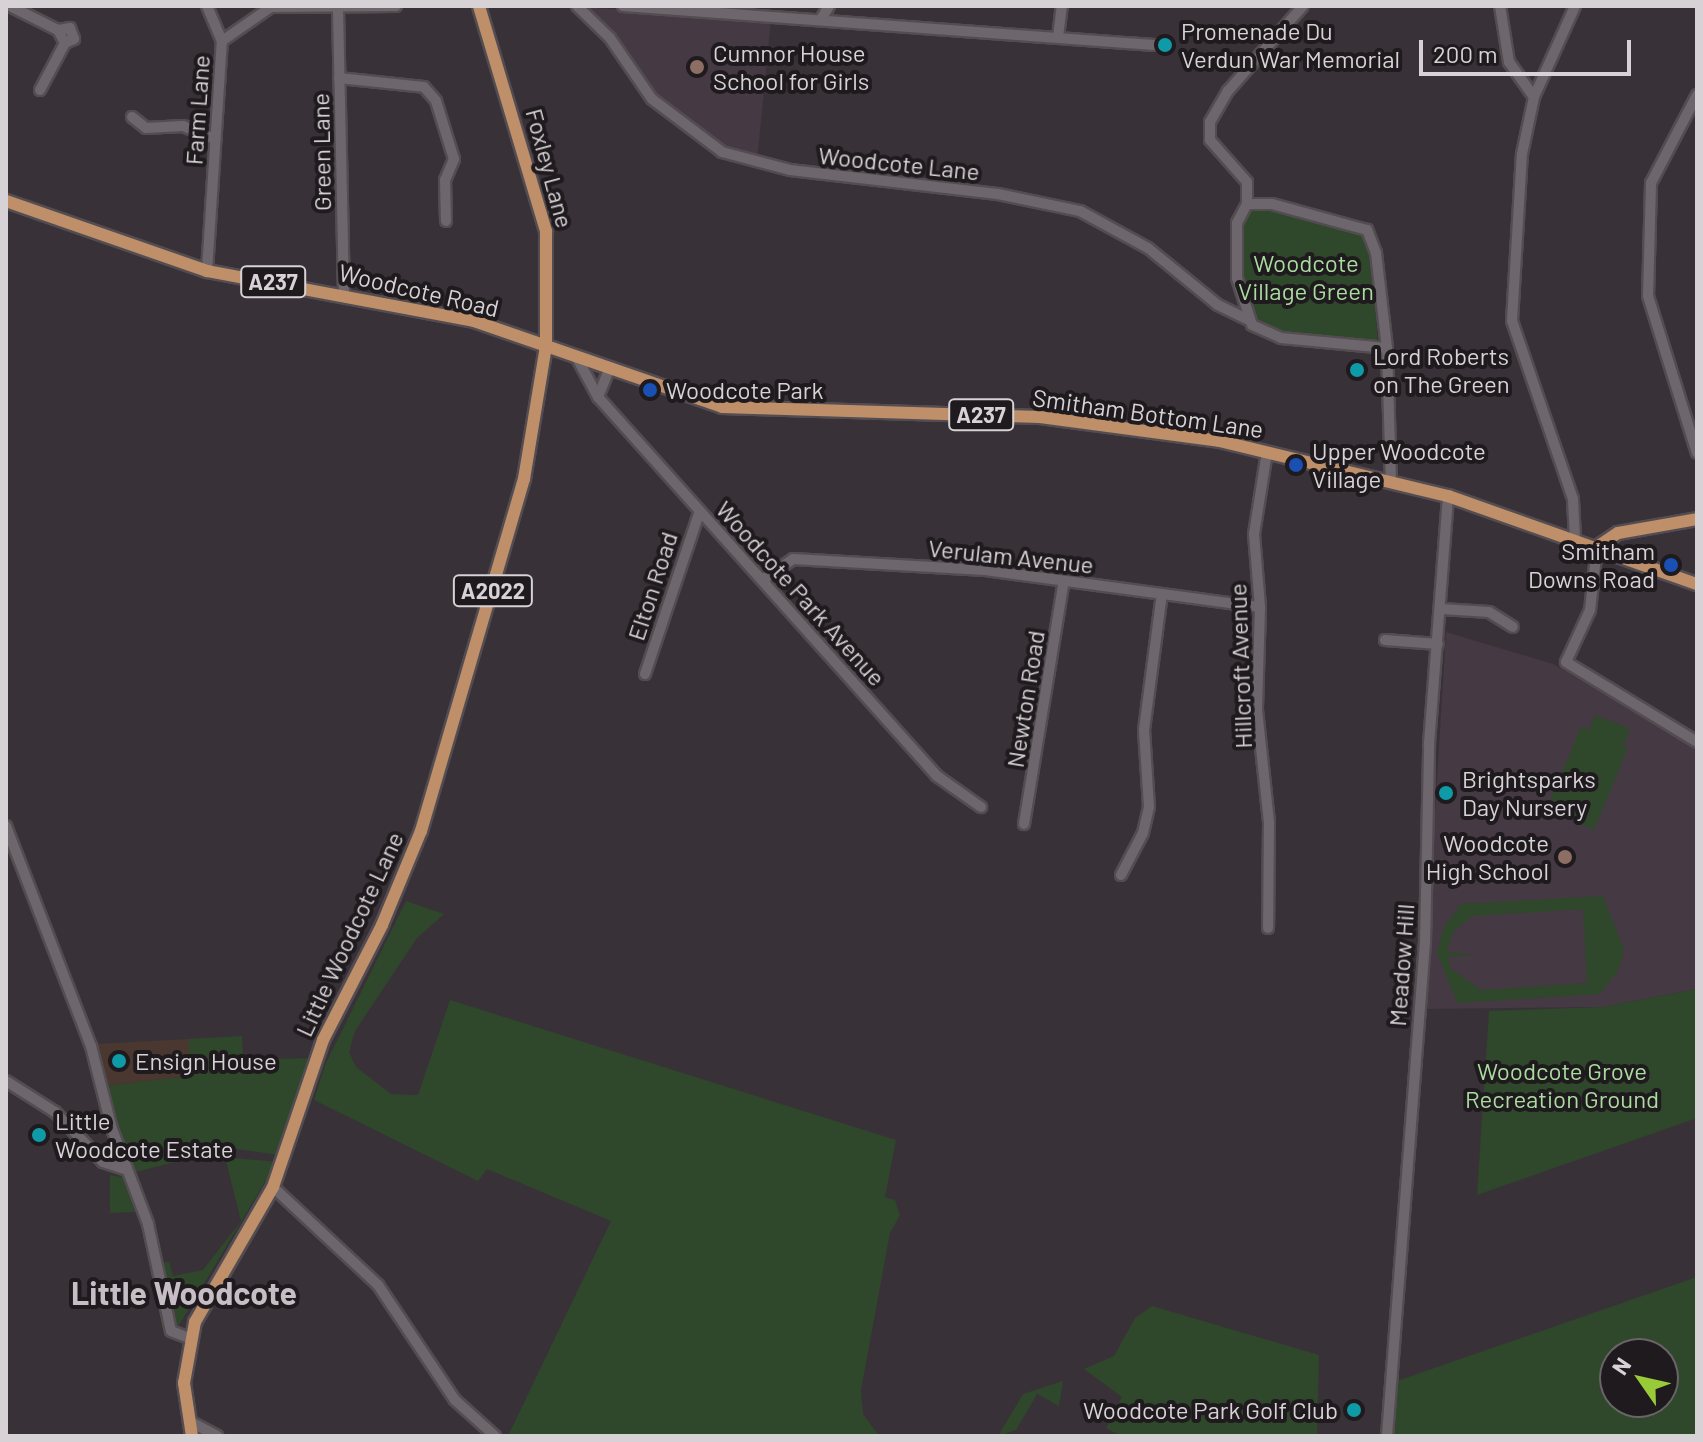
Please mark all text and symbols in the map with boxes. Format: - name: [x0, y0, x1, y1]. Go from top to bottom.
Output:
- place label: Promenade Du Verdun War Memorial: [1181, 17, 1400, 73]
- scale bar: [1423, 24, 1635, 74]
- marker: Promenade Du Verdun War Memorial: [1156, 36, 1174, 54]
- place label: Cumnor House School for Girls: [713, 39, 869, 95]
- text: 200 m: [1433, 39, 1498, 68]
- street label: Farm Lane: [179, 54, 215, 166]
- marker: Cumnor House School for Girls: [688, 58, 706, 76]
- street label: Green Lane: [306, 93, 336, 211]
- street label: Foxley Lane: [520, 105, 580, 231]
- street label: Woodcote Lane: [817, 140, 981, 186]
- park label: Woodcote Village Green: [1238, 249, 1374, 305]
- street label: Woodcote Road: [336, 258, 502, 322]
- road number: A237: [239, 264, 307, 300]
- place label: Lord Roberts on The Green: [1373, 342, 1510, 398]
- marker: Lord Roberts on The Green: [1348, 361, 1366, 379]
- place label: Woodcote Park: [666, 376, 824, 404]
- marker: Woodcote Park: [641, 381, 659, 399]
- street label: Smitham Bottom Lane: [1031, 383, 1265, 443]
- road number: A237: [947, 397, 1015, 433]
- place label: Upper Woodcote Village: [1312, 437, 1486, 493]
- marker: Upper Woodcote Village: [1287, 456, 1305, 474]
- street label: Woodcote Park Avenue: [710, 495, 892, 691]
- street label: Elton Road: [621, 528, 683, 644]
- street label: Verulam Avenue: [927, 533, 1095, 579]
- place label: Smitham Downs Road: [1528, 537, 1655, 593]
- marker: Smitham Downs Road: [1662, 556, 1680, 574]
- road number: A2022: [451, 573, 535, 609]
- street label: Hillcroft Avenue: [1223, 583, 1257, 749]
- street label: Newton Road: [1000, 628, 1050, 770]
- place label: Brightsparks Day Nursery: [1462, 765, 1596, 821]
- marker: Brightsparks Day Nursery: [1437, 784, 1455, 802]
- street label: Little Woodcote Lane: [289, 827, 409, 1041]
- place label: Woodcote High School: [1426, 829, 1549, 885]
- marker: Woodcote High School: [1556, 848, 1574, 866]
- street label: Meadow Hill: [1382, 903, 1420, 1027]
- place label: Ensign House: [135, 1047, 277, 1075]
- marker: Ensign House: [110, 1052, 128, 1070]
- park label: Woodcote Grove Recreation Ground: [1465, 1057, 1659, 1113]
- place label: Little Woodcote Estate: [55, 1107, 234, 1163]
- marker: Little Woodcote Estate: [30, 1126, 48, 1144]
- district label: Little Woodcote: [71, 1273, 297, 1311]
- north arrow: [1599, 1338, 1679, 1418]
- text: N: [1606, 1352, 1636, 1379]
- place label: Woodcote Park Golf Club: [1083, 1396, 1338, 1424]
- marker: Woodcote Park Golf Club: [1345, 1401, 1363, 1419]

